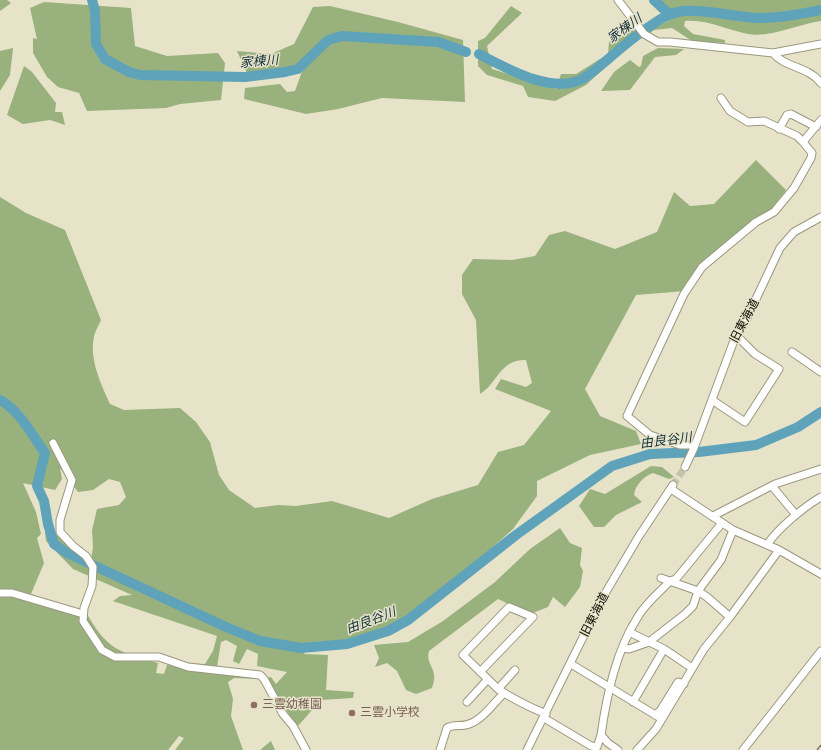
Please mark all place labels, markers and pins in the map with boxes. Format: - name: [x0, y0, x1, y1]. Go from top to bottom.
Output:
- place label: 三雲幼稚園: [262, 698, 322, 712]
- marker: 三雲幼稚園: [249, 700, 259, 710]
- place label: 三雲小学校: [360, 706, 420, 720]
- marker: 三雲小学校: [347, 708, 357, 718]

